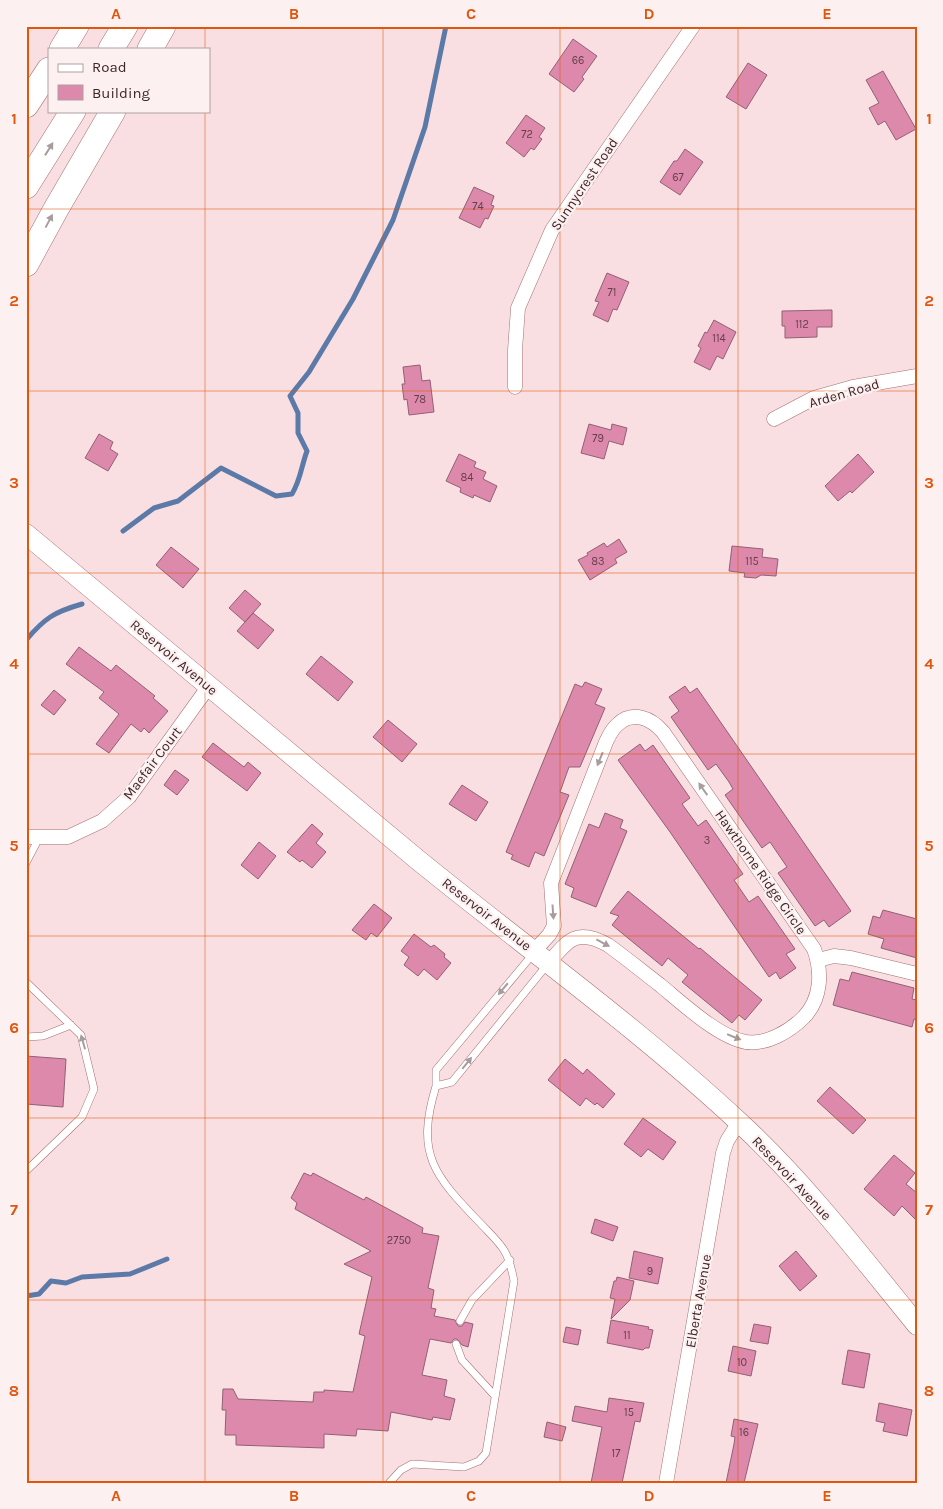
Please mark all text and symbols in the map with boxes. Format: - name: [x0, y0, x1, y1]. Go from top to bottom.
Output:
- text: A: [111, 4, 121, 23]
- text: B: [289, 4, 299, 23]
- text: C: [466, 4, 476, 23]
- text: D: [644, 4, 655, 23]
- text: E: [822, 4, 832, 23]
- legend: [48, 48, 210, 112]
- house number: 66: [572, 54, 584, 67]
- text: Road: [92, 58, 127, 76]
- text: Building: [92, 84, 150, 102]
- text: 1: [11, 109, 17, 128]
- text: 1: [926, 109, 932, 128]
- house number: 72: [521, 128, 533, 141]
- street label: Sunnycrest Road: [547, 135, 622, 234]
- one-way arrow: [45, 142, 54, 155]
- house number: 67: [672, 171, 684, 184]
- house number: 74: [472, 200, 484, 213]
- one-way arrow: [45, 215, 54, 228]
- house number: 71: [608, 286, 616, 299]
- text: 2: [9, 291, 19, 310]
- text: 2: [924, 291, 934, 310]
- house number: 112: [795, 318, 809, 331]
- house number: 114: [712, 332, 726, 345]
- street label: Arden Road: [807, 375, 881, 412]
- house number: 78: [414, 393, 426, 406]
- house number: 79: [592, 432, 604, 445]
- house number: 84: [461, 471, 473, 484]
- text: 3: [9, 473, 19, 492]
- text: 3: [924, 473, 934, 492]
- house number: 83: [591, 555, 605, 568]
- house number: 115: [745, 555, 759, 568]
- street label: Reservoir Avenue: [127, 616, 221, 699]
- text: 4: [9, 654, 19, 673]
- text: 4: [924, 654, 934, 673]
- street label: Maefair Court: [119, 724, 185, 803]
- one-way arrow: [595, 752, 603, 766]
- one-way arrow: [698, 782, 708, 796]
- street label: Hawthorne Ridge Circle: [711, 807, 810, 938]
- house number: 3: [704, 834, 710, 847]
- text: 5: [9, 836, 19, 855]
- text: 5: [924, 836, 934, 855]
- street label: Reservoir Avenue: [439, 874, 535, 955]
- one-way arrow: [550, 904, 558, 920]
- one-way arrow: [596, 938, 610, 947]
- one-way arrow: [498, 982, 509, 995]
- text: 6: [9, 1018, 19, 1037]
- text: 6: [924, 1018, 934, 1037]
- one-way arrow: [78, 1034, 86, 1049]
- one-way arrow: [727, 1034, 741, 1042]
- one-way arrow: [462, 1057, 473, 1070]
- street label: Reservoir Avenue: [748, 1133, 835, 1224]
- text: 7: [10, 1200, 18, 1219]
- text: 7: [925, 1200, 933, 1219]
- house number: 2750: [387, 1234, 411, 1247]
- street label: Elberta Avenue: [682, 1253, 715, 1349]
- house number: 9: [647, 1265, 653, 1278]
- house number: 11: [623, 1329, 631, 1342]
- house number: 10: [737, 1356, 747, 1369]
- text: 8: [9, 1381, 19, 1400]
- text: 8: [924, 1381, 934, 1400]
- house number: 15: [624, 1406, 634, 1419]
- house number: 16: [739, 1426, 749, 1439]
- house number: 17: [612, 1447, 620, 1460]
- text: A: [111, 1486, 121, 1505]
- text: B: [289, 1486, 299, 1505]
- text: C: [466, 1486, 476, 1505]
- text: D: [644, 1486, 655, 1505]
- text: E: [822, 1486, 832, 1505]

